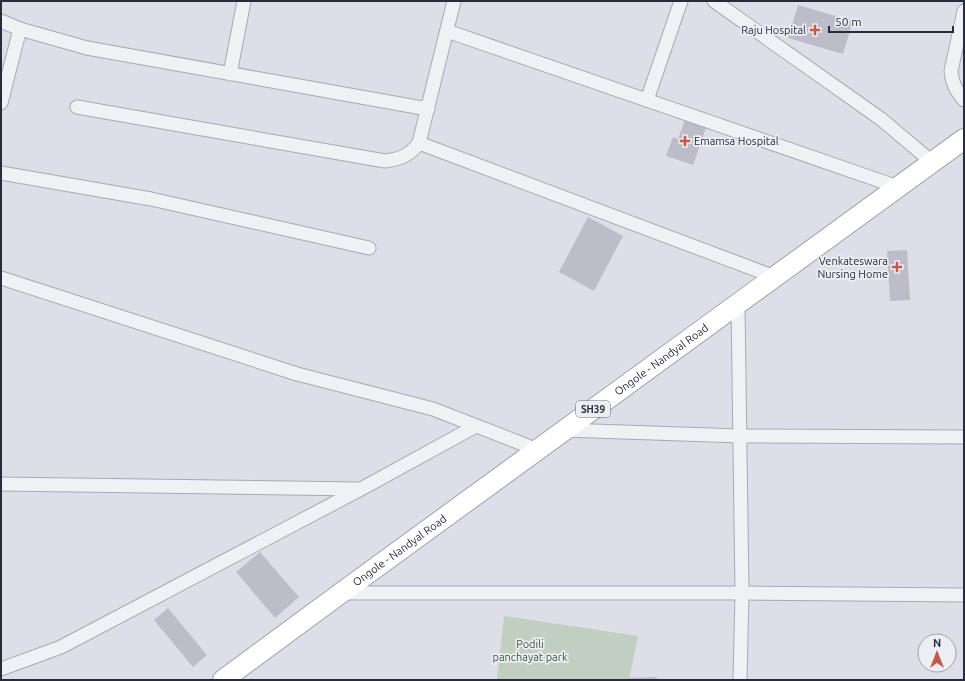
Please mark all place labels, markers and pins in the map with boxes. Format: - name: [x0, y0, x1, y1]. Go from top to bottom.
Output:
- place label: Raju Hospital: [741, 24, 806, 36]
- marker: Raju Hospital: [809, 24, 821, 36]
- marker: Emamsa Hospital: [679, 135, 691, 147]
- place label: Emamsa Hospital: [694, 135, 779, 147]
- place label: Venkateswara Nursing Home: [817, 255, 888, 280]
- marker: Venkateswara Nursing Home: [891, 261, 903, 273]

